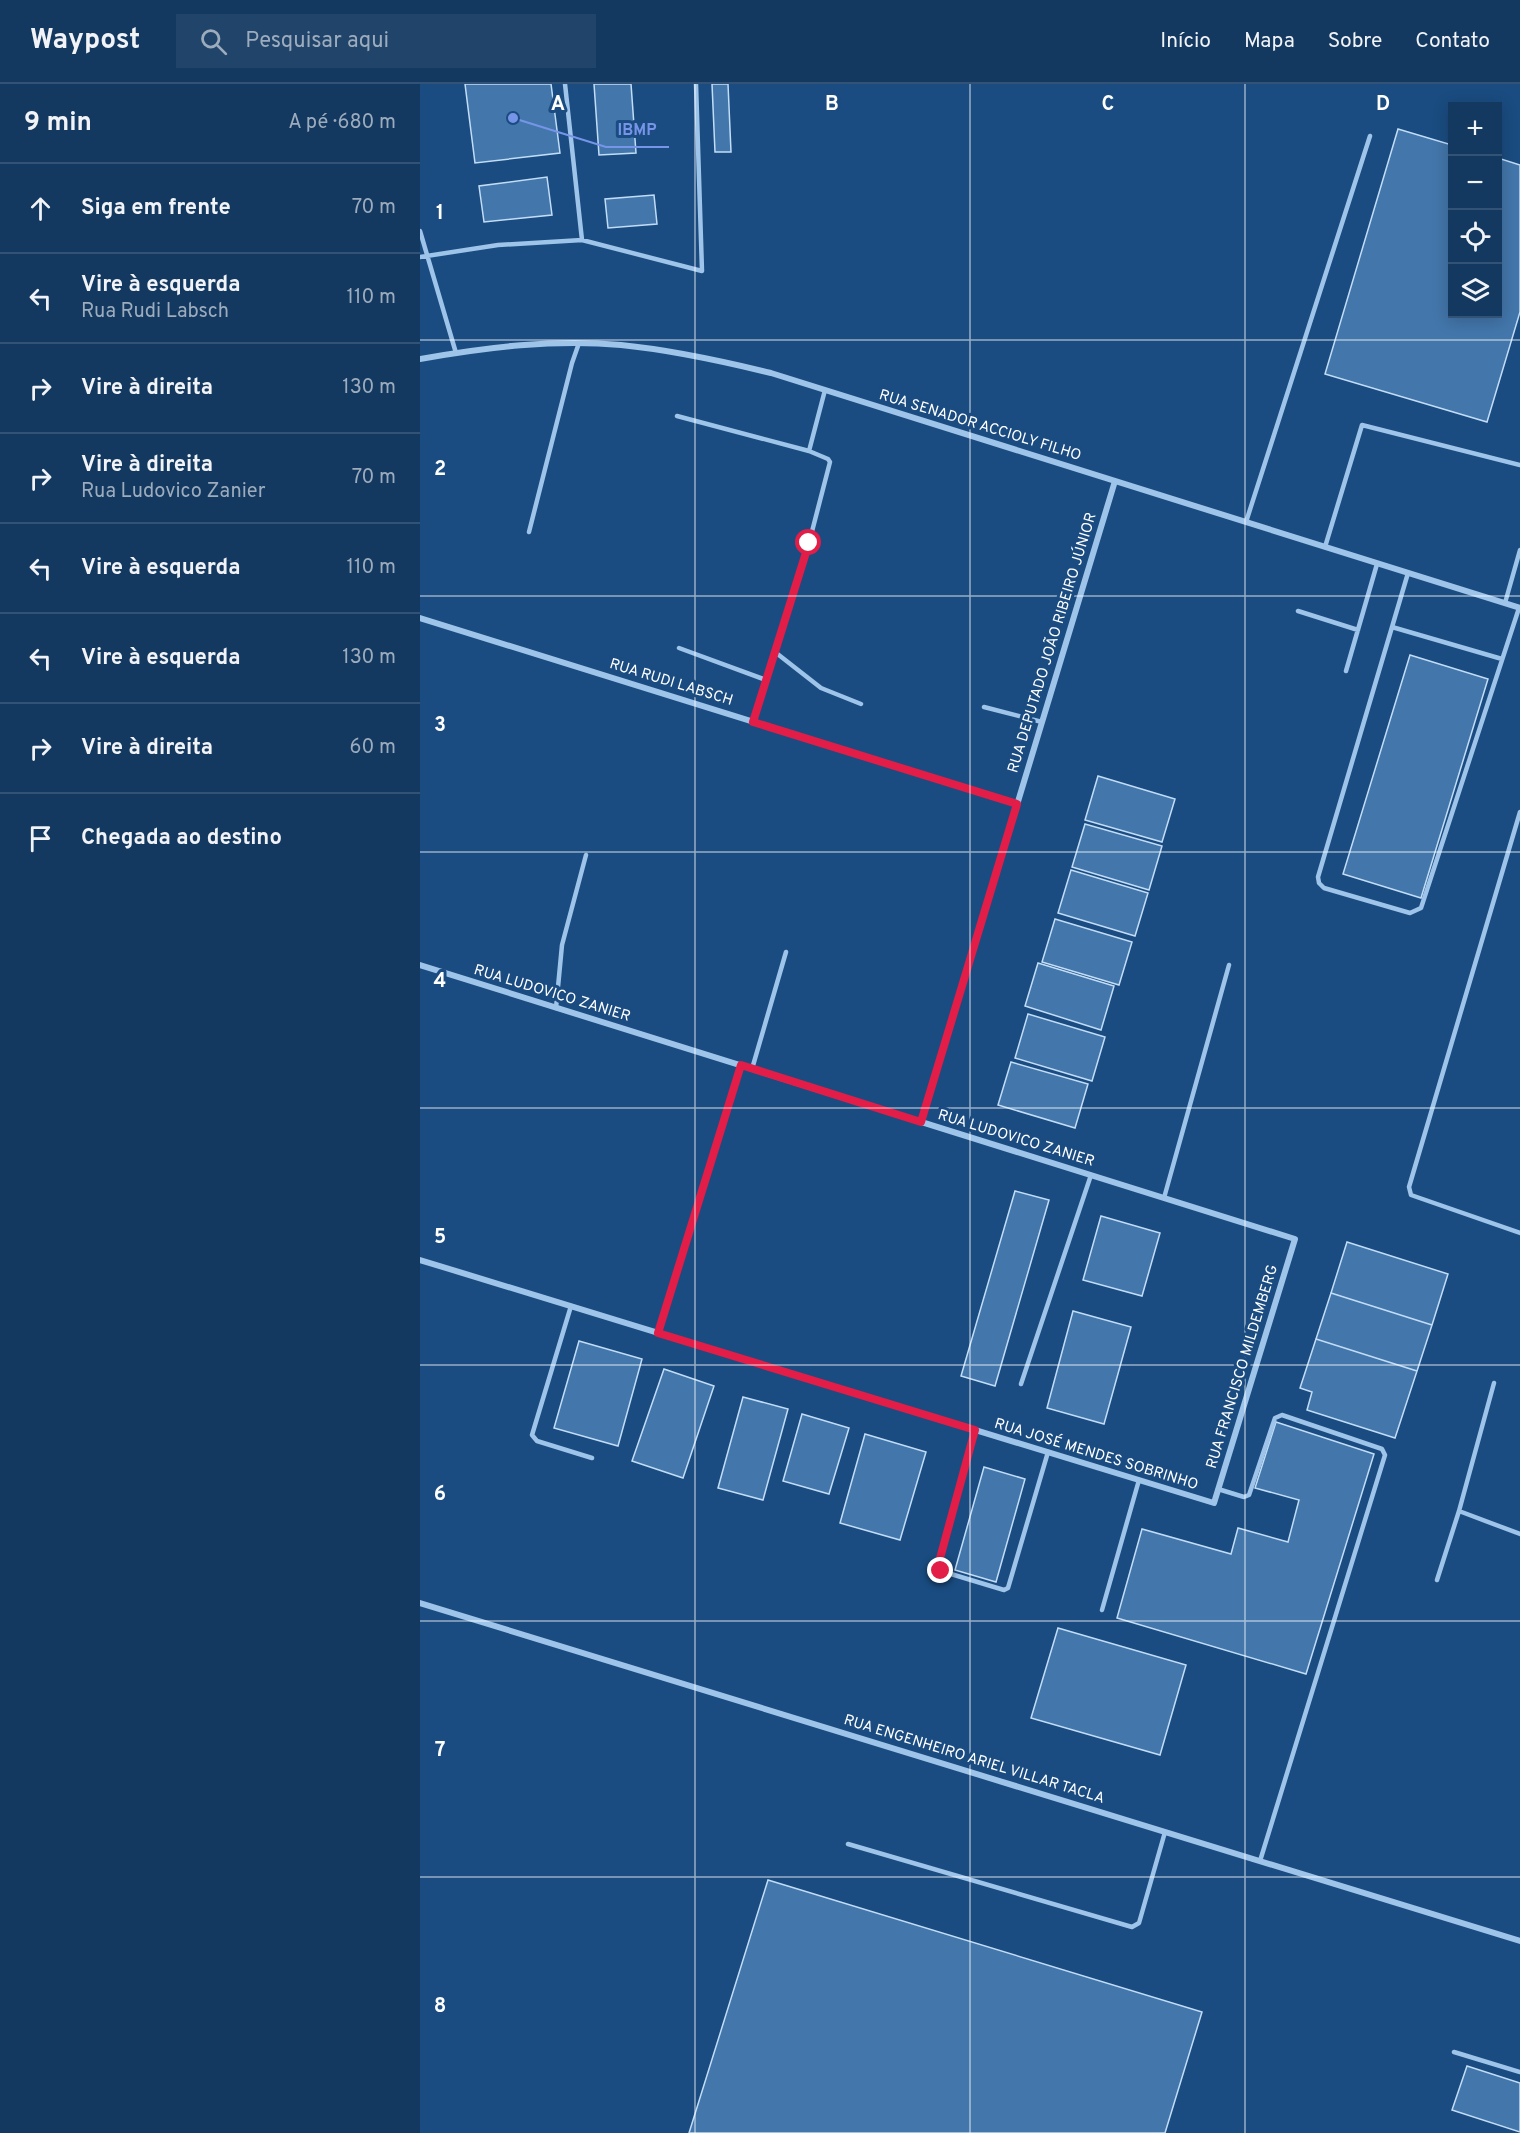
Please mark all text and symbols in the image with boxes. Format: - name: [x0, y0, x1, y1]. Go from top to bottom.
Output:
- search box: [176, 14, 596, 68]
- text: Waypost: [30, 23, 140, 59]
- icon: search: [197, 25, 230, 58]
- text: Pesquisar aqui: [245, 28, 389, 55]
- text: Início: [1160, 28, 1211, 55]
- text: Mapa: [1244, 28, 1295, 55]
- text: Sobre: [1328, 28, 1382, 55]
- text: Contato: [1415, 28, 1490, 55]
- text: A: [551, 92, 565, 118]
- text: B: [825, 92, 839, 118]
- text: C: [1102, 92, 1114, 118]
- text: D: [1376, 92, 1390, 118]
- map controls: [1448, 102, 1502, 318]
- button: +: [1448, 102, 1502, 156]
- text: 9 min: [24, 107, 92, 140]
- text: A pé · 680 m: [288, 110, 396, 136]
- callout: IBMP: [606, 113, 669, 147]
- text: IBMP: [618, 121, 656, 141]
- button: −: [1448, 156, 1502, 210]
- icon: ahead: [24, 192, 57, 225]
- text: Siga em frente: [81, 195, 231, 222]
- text: 70 m: [352, 195, 396, 221]
- text: 1: [436, 201, 444, 227]
- button: locate: [1448, 210, 1502, 264]
- button: layers: [1448, 264, 1502, 318]
- text: Vire à esquerda: [81, 272, 240, 299]
- icon: left: [24, 282, 57, 315]
- text: 110 m: [347, 285, 396, 311]
- text: Rua Rudi Labsch: [81, 299, 229, 325]
- icon: right: [24, 372, 57, 405]
- text: Vire à direita: [81, 375, 213, 402]
- text: 130 m: [342, 375, 396, 401]
- street label: RUA SENADOR ACCIOLY FILHO: [877, 386, 1083, 466]
- text: Vire à direita: [81, 452, 213, 479]
- text: 2: [434, 457, 446, 483]
- icon: right: [24, 462, 57, 495]
- text: 70 m: [352, 465, 396, 491]
- text: Rua Ludovico Zanier: [81, 479, 265, 505]
- street label: RUA DEPUTADO JOÃO RIBEIRO JÚNIOR: [1002, 510, 1102, 776]
- route start: [795, 529, 821, 555]
- icon: left: [24, 552, 57, 585]
- text: Vire à esquerda: [81, 555, 240, 582]
- text: 110 m: [347, 555, 396, 581]
- icon: left: [24, 642, 57, 675]
- text: Vire à esquerda: [81, 645, 240, 672]
- text: 130 m: [342, 645, 396, 671]
- street label: RUA RUDI LABSCH: [607, 655, 735, 711]
- text: 3: [434, 713, 446, 739]
- icon: right: [24, 732, 57, 765]
- text: Vire à direita: [81, 735, 213, 762]
- text: 60 m: [350, 735, 396, 761]
- icon: arrive: [24, 822, 57, 855]
- text: Chegada ao destino: [81, 825, 282, 852]
- street label: RUA LUDOVICO ZANIER: [471, 961, 633, 1027]
- text: 4: [434, 969, 446, 995]
- street label: RUA LUDOVICO ZANIER: [935, 1106, 1097, 1172]
- text: 5: [434, 1225, 446, 1251]
- street label: RUA FRANCISCO MILDEMBERG: [1203, 1263, 1283, 1471]
- street label: RUA JOSÉ MENDES SOBRINHO: [992, 1414, 1200, 1495]
- text: 6: [434, 1482, 446, 1508]
- route end: [927, 1557, 953, 1583]
- street label: RUA ENGENHEIRO ARIEL VILLAR TACLA: [841, 1711, 1107, 1809]
- text: 7: [435, 1738, 445, 1764]
- text: 8: [434, 1994, 446, 2020]

